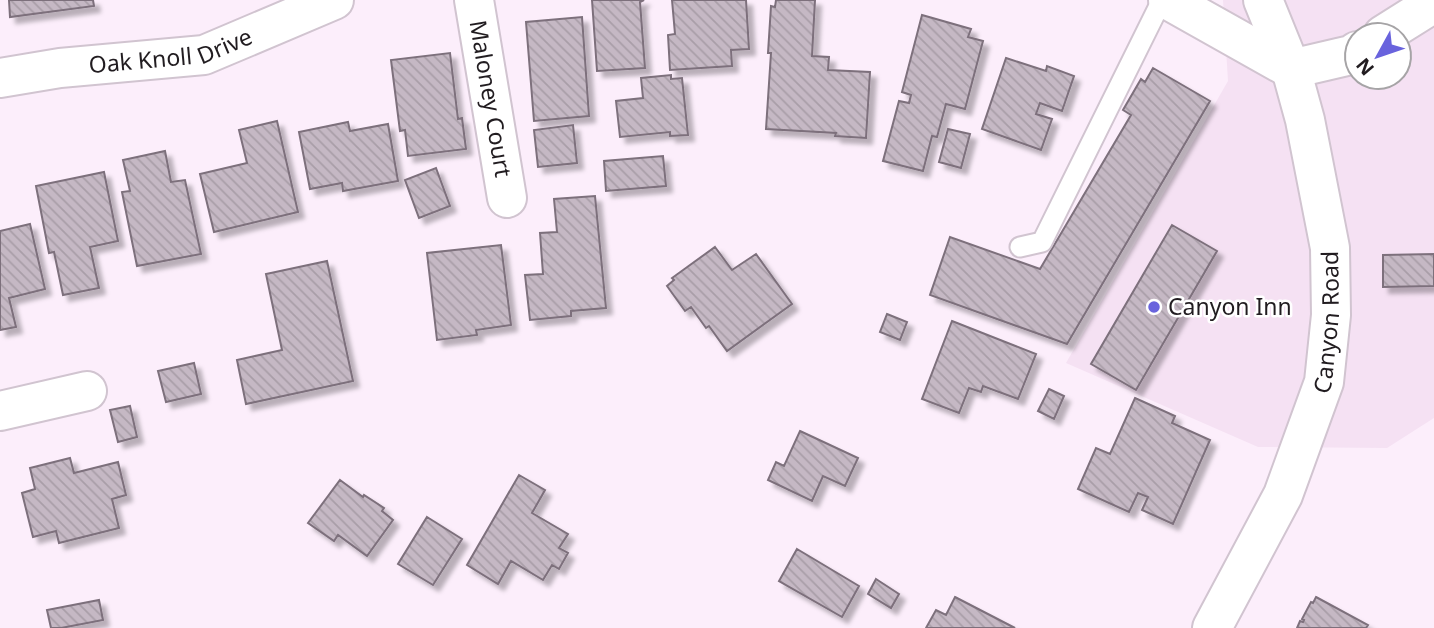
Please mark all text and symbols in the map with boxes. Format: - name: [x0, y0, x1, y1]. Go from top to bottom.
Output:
- street label: Maloney Court: [463, 18, 520, 179]
- street label: Oak Knoll Drive: [87, 20, 257, 80]
- north arrow: [1343, 21, 1413, 91]
- text: N: [1350, 53, 1380, 81]
- street label: Canyon Road: [1304, 251, 1346, 398]
- place label: Canyon Inn: [1168, 290, 1292, 322]
- marker: Canyon Inn: [1146, 299, 1162, 315]

